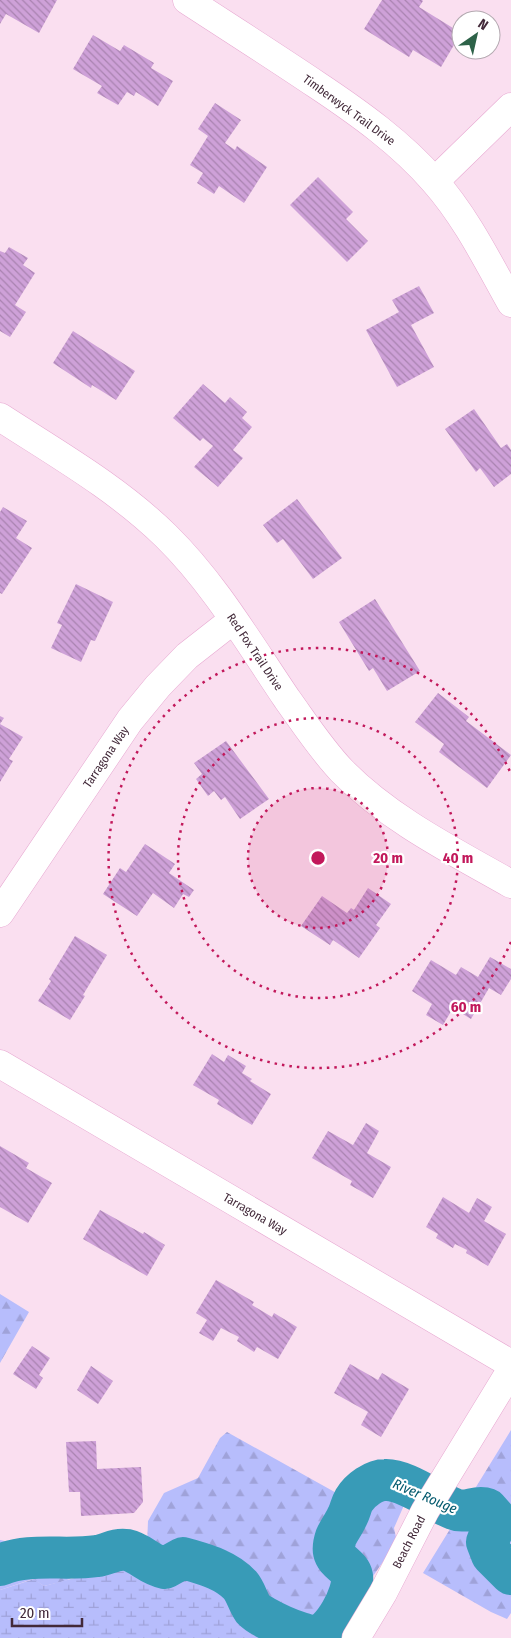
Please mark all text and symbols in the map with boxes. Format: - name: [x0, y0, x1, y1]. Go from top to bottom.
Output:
- north arrow: [451, 10, 501, 60]
- text: N: [475, 15, 491, 34]
- street label: Timberwyck Trail Drive: [300, 72, 398, 148]
- street label: Red Fox Trail Drive: [224, 611, 286, 693]
- street label: Tarragona Way: [80, 723, 132, 790]
- centre of rings: [309, 849, 327, 867]
- text: 20 m: [372, 849, 403, 867]
- text: 40 m: [443, 849, 473, 867]
- text: 60 m: [451, 998, 481, 1016]
- street label: Tarragona Way: [221, 1190, 290, 1238]
- water label: River Rouge: [390, 1475, 460, 1518]
- street label: Beach Road: [390, 1513, 428, 1571]
- scale bar: [12, 1596, 82, 1628]
- text: 20 m: [20, 1604, 50, 1622]

